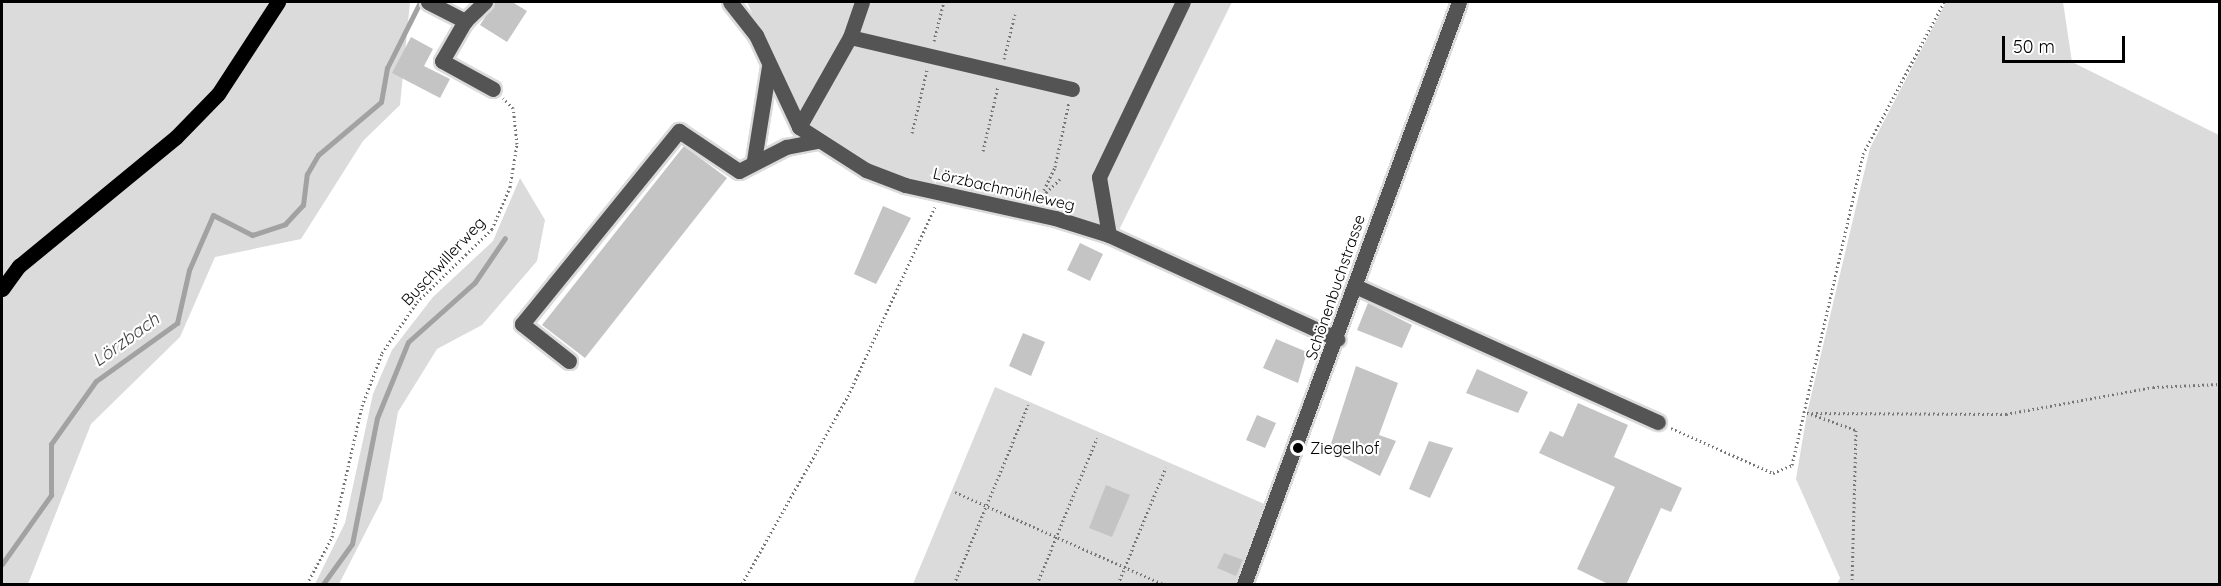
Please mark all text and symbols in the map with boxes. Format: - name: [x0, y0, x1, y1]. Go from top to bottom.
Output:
- scale bar: [2005, 24, 2128, 62]
- text: 50 m: [2013, 35, 2055, 58]
- street label: Lörzbachmühleweg: [931, 163, 1077, 215]
- street label: Schönenbuchstrasse: [1301, 212, 1369, 362]
- street label: Buschwillerweg: [397, 213, 489, 309]
- water label: Lörzbach: [88, 309, 164, 371]
- place label: Ziegelhof: [1310, 438, 1380, 458]
- marker: Ziegelhof: [1291, 441, 1305, 455]

